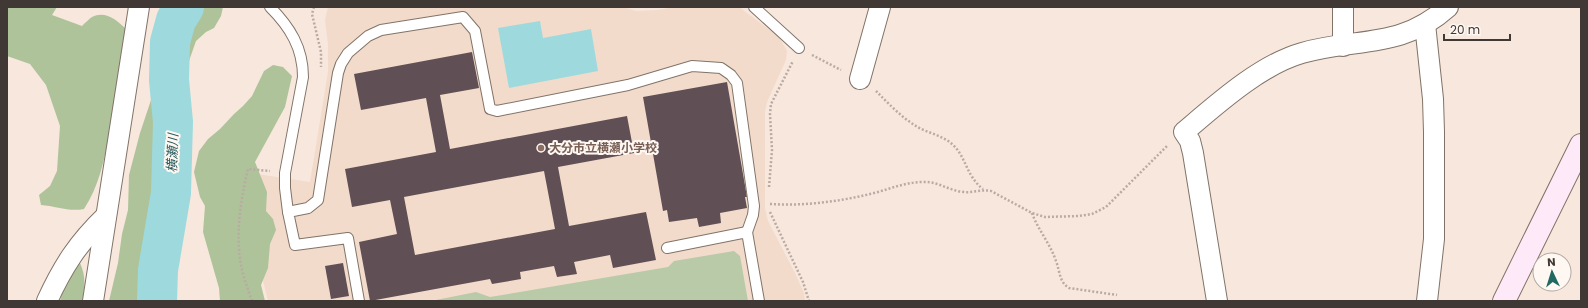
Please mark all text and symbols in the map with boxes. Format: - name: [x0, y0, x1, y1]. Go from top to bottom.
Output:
- scale bar: [1444, 16, 1510, 42]
- text: 20 m: [1450, 21, 1480, 38]
- water label: 横瀬川: [162, 131, 183, 173]
- place label: 大分市立横瀬小学校: [549, 139, 657, 156]
- marker: 大分市立横瀬小学校: [536, 143, 546, 153]
- north arrow: [1532, 252, 1572, 292]
- text: N: [1547, 254, 1556, 270]

